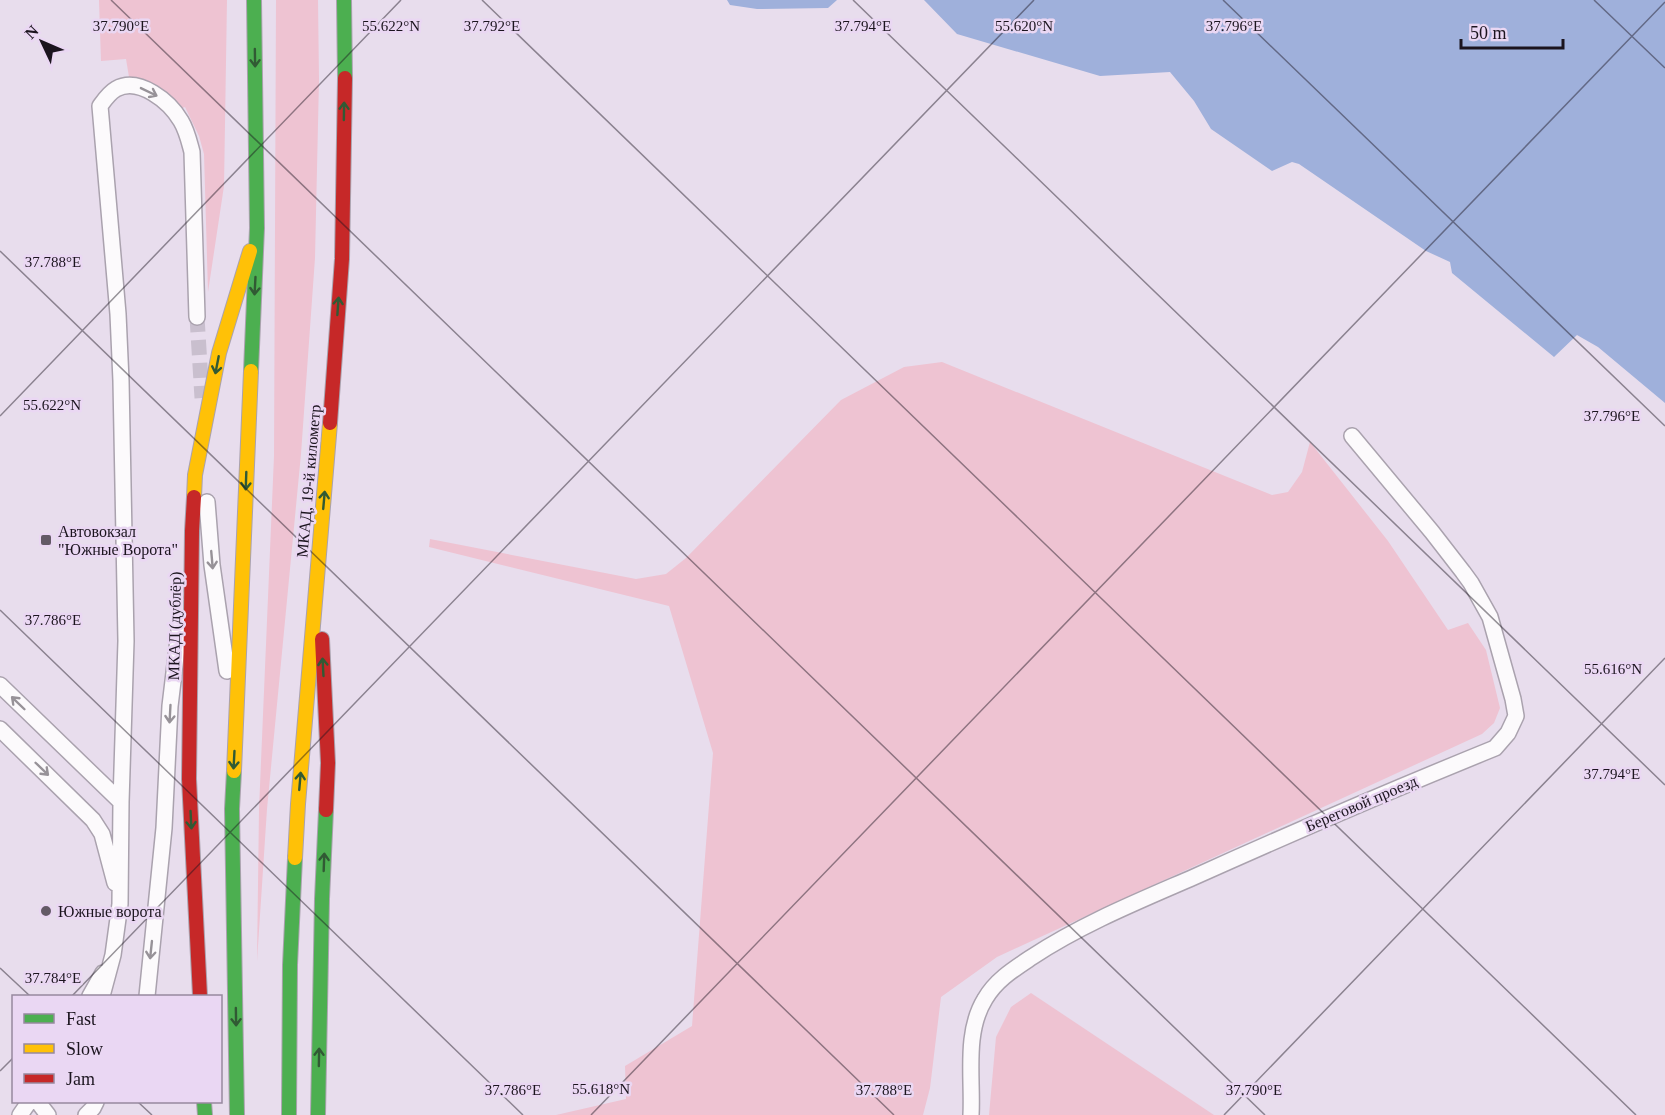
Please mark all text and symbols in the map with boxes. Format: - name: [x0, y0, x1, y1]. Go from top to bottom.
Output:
- north arrow: [12, 12, 72, 72]
- scale bar: [1461, 12, 1563, 50]
- text: 37.790°E: [93, 18, 149, 34]
- text: 55.622°N: [362, 18, 420, 34]
- text: 37.792°E: [464, 18, 520, 34]
- text: 37.794°E: [835, 18, 891, 34]
- text: 55.620°N: [995, 18, 1053, 34]
- text: 37.796°E: [1206, 18, 1262, 34]
- text: N: [21, 22, 42, 42]
- text: 50 m: [1470, 23, 1507, 43]
- one-way arrow: [249, 48, 261, 68]
- one-way arrow: [139, 87, 157, 99]
- one-way arrow: [339, 102, 350, 122]
- text: 37.788°E: [25, 254, 81, 270]
- one-way arrow: [249, 276, 260, 296]
- one-way arrow: [333, 296, 344, 316]
- one-way arrow: [211, 354, 222, 374]
- text: 55.622°N: [23, 397, 81, 413]
- street label: МКАД, 19-й километр: [293, 404, 325, 558]
- text: 37.796°E: [1584, 408, 1640, 424]
- one-way arrow: [241, 471, 252, 491]
- one-way arrow: [319, 491, 330, 511]
- place label: Автовокзал "Южные Ворота": [58, 523, 178, 559]
- marker: Автовокзал "Южные Ворота": [39, 533, 53, 547]
- one-way arrow: [206, 549, 217, 569]
- street label: МКАД (дублёр): [165, 571, 185, 681]
- text: 37.786°E: [25, 612, 81, 628]
- one-way arrow: [318, 657, 329, 677]
- text: 55.616°N: [1584, 661, 1642, 677]
- one-way arrow: [11, 696, 26, 710]
- one-way arrow: [164, 704, 175, 724]
- one-way arrow: [229, 750, 240, 770]
- one-way arrow: [34, 762, 49, 777]
- text: 37.794°E: [1584, 766, 1640, 782]
- one-way arrow: [295, 771, 306, 791]
- street label: Береговой проезд: [1303, 772, 1420, 836]
- one-way arrow: [186, 810, 197, 830]
- one-way arrow: [318, 852, 329, 872]
- place label: Южные ворота: [58, 903, 162, 921]
- marker: Южные ворота: [39, 904, 53, 918]
- one-way arrow: [145, 940, 156, 960]
- text: 37.784°E: [25, 970, 81, 986]
- legend: [12, 995, 222, 1103]
- one-way arrow: [230, 1007, 242, 1027]
- text: Fast: [66, 1009, 96, 1029]
- text: Slow: [66, 1039, 103, 1059]
- one-way arrow: [313, 1047, 325, 1067]
- text: Jam: [66, 1069, 95, 1089]
- text: 55.618°N: [572, 1081, 630, 1097]
- text: 37.786°E: [485, 1082, 541, 1098]
- text: 37.788°E: [856, 1082, 912, 1098]
- text: 37.790°E: [1226, 1082, 1282, 1098]

